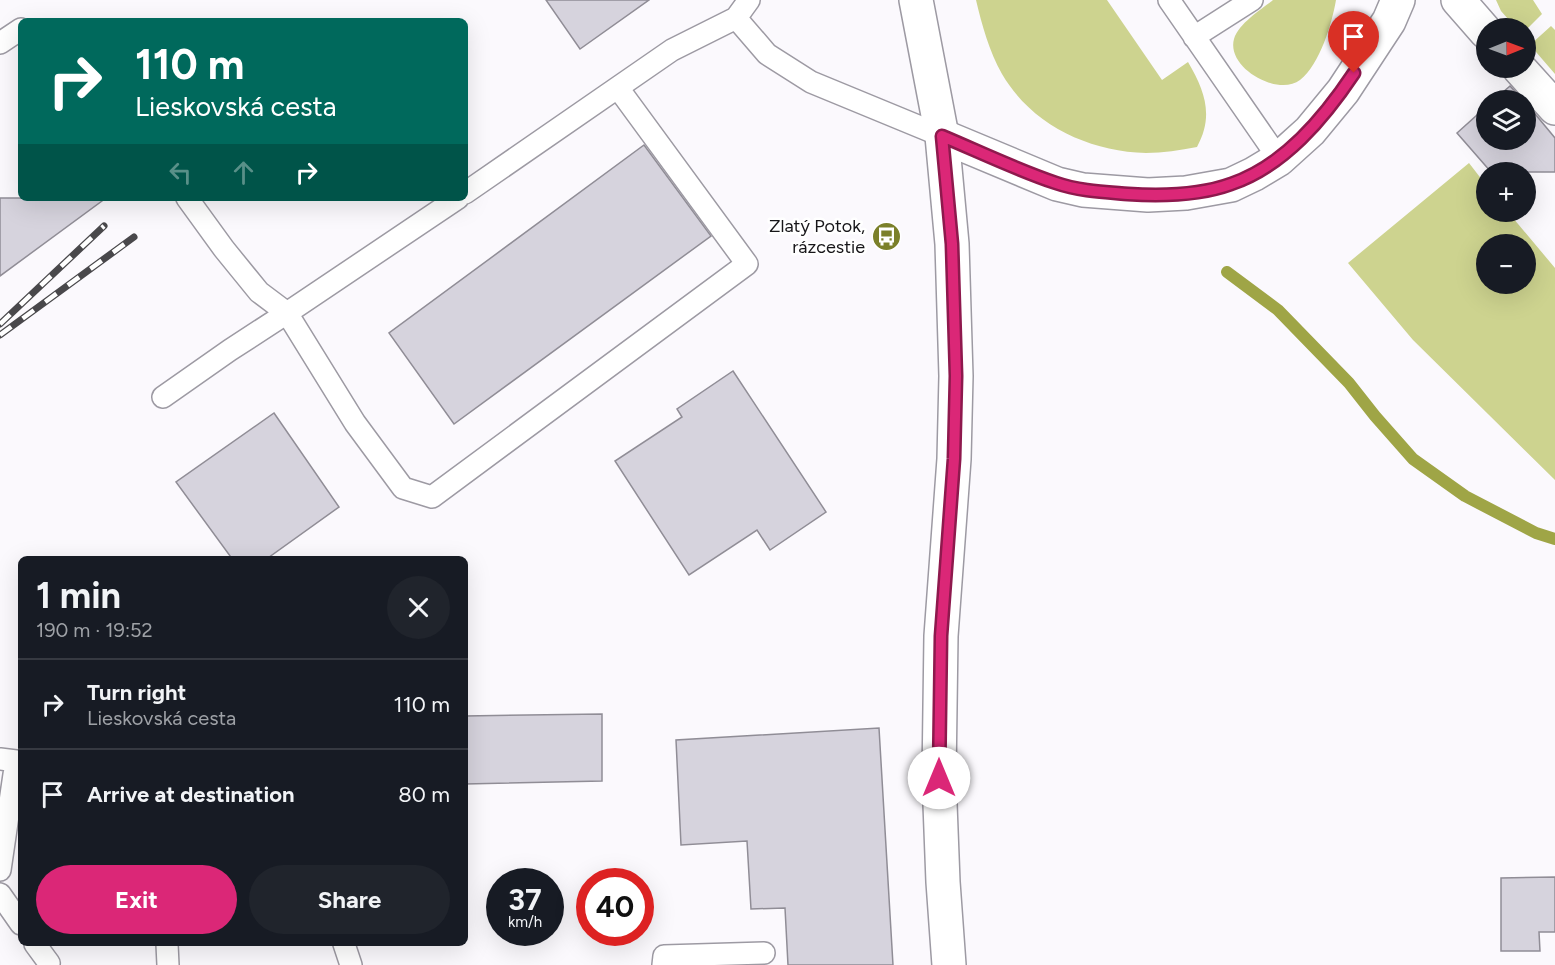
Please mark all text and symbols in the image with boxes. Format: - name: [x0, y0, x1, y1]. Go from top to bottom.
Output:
- pin: [1328, 11, 1379, 73]
- north arrow: [1476, 18, 1536, 78]
- map controls: [1476, 18, 1536, 294]
- icon: arrive: [1337, 20, 1370, 53]
- text: 110 m: [135, 39, 244, 90]
- icon: right: [36, 42, 114, 120]
- text: Lieskovská cesta: [135, 90, 336, 123]
- button: layers: [1476, 90, 1536, 150]
- icon: left: [164, 156, 197, 189]
- icon: ahead: [227, 156, 260, 189]
- icon: right: [290, 156, 323, 189]
- button: +: [1476, 162, 1536, 222]
- place label: Zlatý Potok, rázcestie: [769, 215, 865, 258]
- bus stop icon: Zlatý Potok, rázcestie: [870, 220, 902, 252]
- button: −: [1476, 234, 1536, 294]
- text: 1 min: [36, 574, 121, 617]
- button: close: [387, 576, 450, 639]
- text: 190 m · 19:52: [36, 618, 153, 642]
- text: Turn right: [87, 679, 186, 706]
- icon: right: [36, 688, 69, 721]
- text: 110 m: [394, 691, 450, 718]
- text: Lieskovská cesta: [87, 706, 236, 730]
- position arrow: [907, 746, 971, 810]
- icon: arrive: [36, 778, 69, 811]
- text: Arrive at destination: [87, 781, 295, 808]
- text: 80 m: [398, 781, 450, 808]
- button: Exit: [36, 865, 237, 934]
- button: Share: [249, 865, 450, 934]
- speed limit sign: 40: [576, 868, 654, 946]
- text: 37: [508, 881, 542, 918]
- text: km/h: [508, 913, 542, 931]

